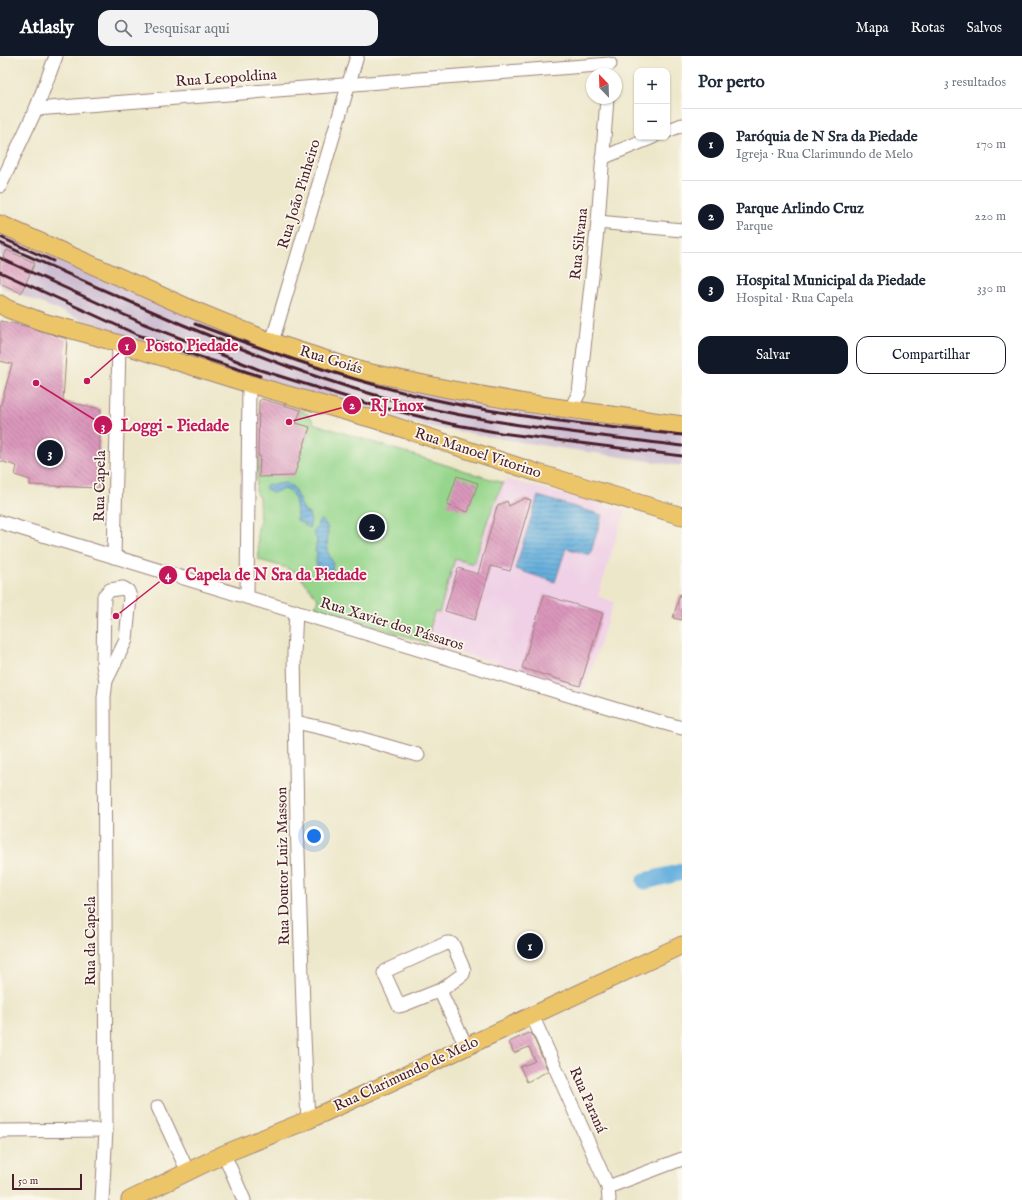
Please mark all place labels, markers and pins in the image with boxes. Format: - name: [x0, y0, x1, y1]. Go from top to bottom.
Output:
- callout: Posto Piedade: [117, 332, 246, 360]
- callout: RJ Inox: [342, 391, 432, 419]
- callout: Loggi - Piedade: [93, 411, 237, 439]
- pin: 3: [37, 438, 63, 468]
- pin: 2: [359, 512, 385, 542]
- callout: Capela de N Sra da Piedade: [158, 561, 375, 589]
- pin: 1: [517, 931, 543, 961]

